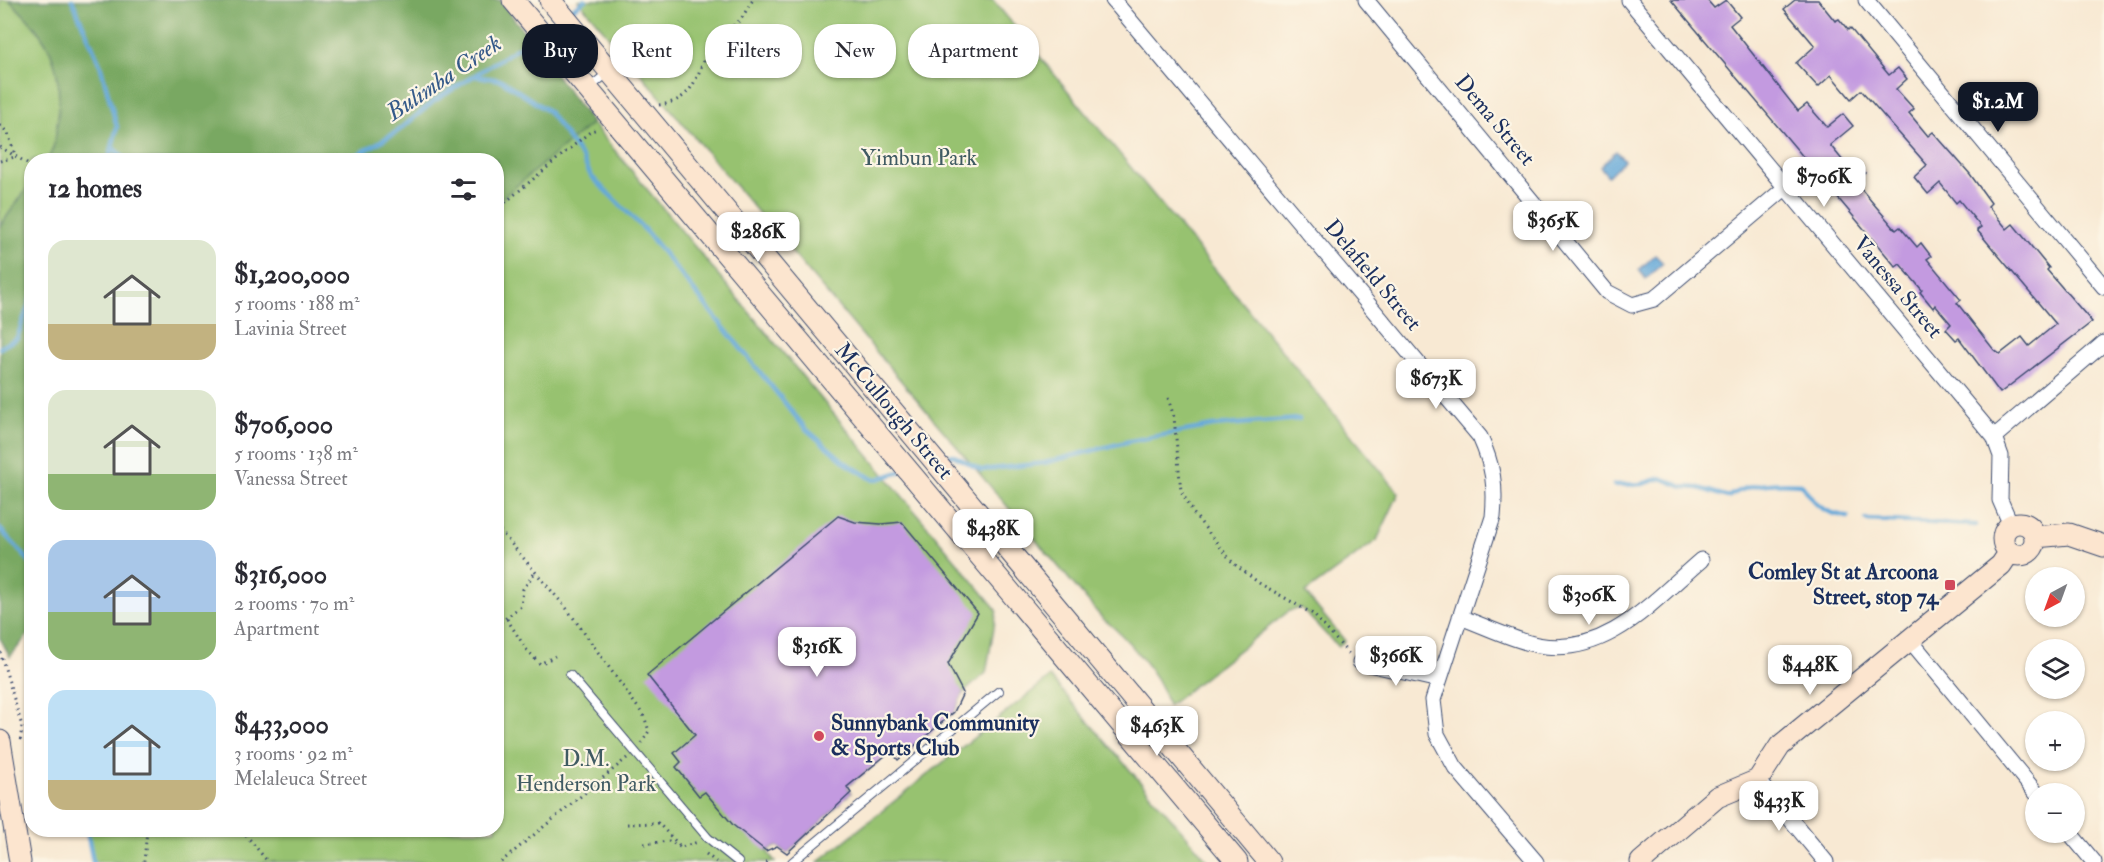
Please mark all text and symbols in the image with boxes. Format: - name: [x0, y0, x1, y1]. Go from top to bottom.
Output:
- chip: Buy: [522, 24, 598, 78]
- chip: Rent: [610, 24, 693, 78]
- chip: Filters: [705, 24, 802, 78]
- chip: New: [814, 24, 896, 78]
- chip: Apartment: [908, 24, 1039, 78]
- water label: Bulimba Creek: [380, 28, 508, 128]
- street label: Dema Street: [1449, 69, 1541, 171]
- pin: $1.2M: [1956, 82, 2040, 133]
- text: $1.2M: [1972, 89, 2024, 114]
- park label: Yimbun Park: [861, 144, 977, 172]
- pin: $706K: [1782, 157, 1866, 208]
- text: $706K: [1797, 164, 1851, 189]
- text: 12 homes: [48, 173, 142, 205]
- icon: filters: [447, 173, 480, 206]
- pin: $365K: [1511, 201, 1595, 252]
- text: $365K: [1527, 208, 1579, 233]
- pin: $286K: [716, 212, 800, 263]
- street label: Delafield Street: [1318, 213, 1428, 337]
- text: $286K: [731, 219, 785, 244]
- street label: Vanessa Street: [1847, 230, 1949, 344]
- text: $1,200,000: [234, 259, 350, 291]
- icon: home: [96, 264, 168, 336]
- text: 5 rooms · 188 m²: [234, 291, 360, 316]
- text: Lavinia Street: [234, 316, 347, 341]
- street label: McCullough Street: [829, 337, 959, 485]
- pin: $673K: [1394, 359, 1478, 410]
- text: $673K: [1410, 366, 1462, 391]
- text: $706,000: [234, 409, 333, 441]
- icon: home: [96, 414, 168, 486]
- text: 5 rooms · 138 m²: [234, 441, 358, 466]
- text: Vanessa Street: [234, 466, 348, 491]
- pin: $438K: [951, 509, 1035, 560]
- text: $438K: [966, 516, 1020, 541]
- place label: Comley St at Arcoona Street, stop 74: [1748, 558, 1940, 612]
- text: $316,000: [234, 559, 327, 591]
- icon: home: [96, 564, 168, 636]
- north arrow: [2025, 567, 2085, 627]
- map controls: [2025, 567, 2085, 843]
- pin: $306K: [1547, 575, 1631, 626]
- marker: Comley St at Arcoona Street, stop 74: [1943, 578, 1957, 592]
- text: $306K: [1562, 582, 1616, 607]
- text: 2 rooms · 70 m²: [234, 591, 354, 616]
- text: Apartment: [234, 616, 319, 641]
- pin: $316K: [775, 627, 859, 678]
- text: $316K: [792, 634, 842, 659]
- pin: $366K: [1354, 636, 1438, 687]
- button: layers: [2025, 639, 2085, 699]
- text: $366K: [1369, 643, 1423, 668]
- pin: $448K: [1768, 645, 1852, 696]
- text: $448K: [1782, 652, 1838, 677]
- pin: $463K: [1115, 706, 1199, 757]
- text: $433,000: [234, 709, 329, 741]
- place label: Sunnybank Community & Sports Club: [831, 709, 1040, 763]
- button: +: [2025, 711, 2085, 771]
- text: $463K: [1130, 713, 1184, 738]
- icon: home: [96, 714, 168, 786]
- marker: Sunnybank Community & Sports Club: [812, 729, 826, 743]
- text: 3 rooms · 92 m²: [234, 741, 353, 766]
- park label: D.M. Henderson Park: [516, 745, 657, 798]
- text: Melaleuca Street: [234, 766, 367, 791]
- pin: $433K: [1737, 781, 1821, 832]
- button: −: [2025, 783, 2085, 843]
- text: $433K: [1753, 788, 1805, 813]

